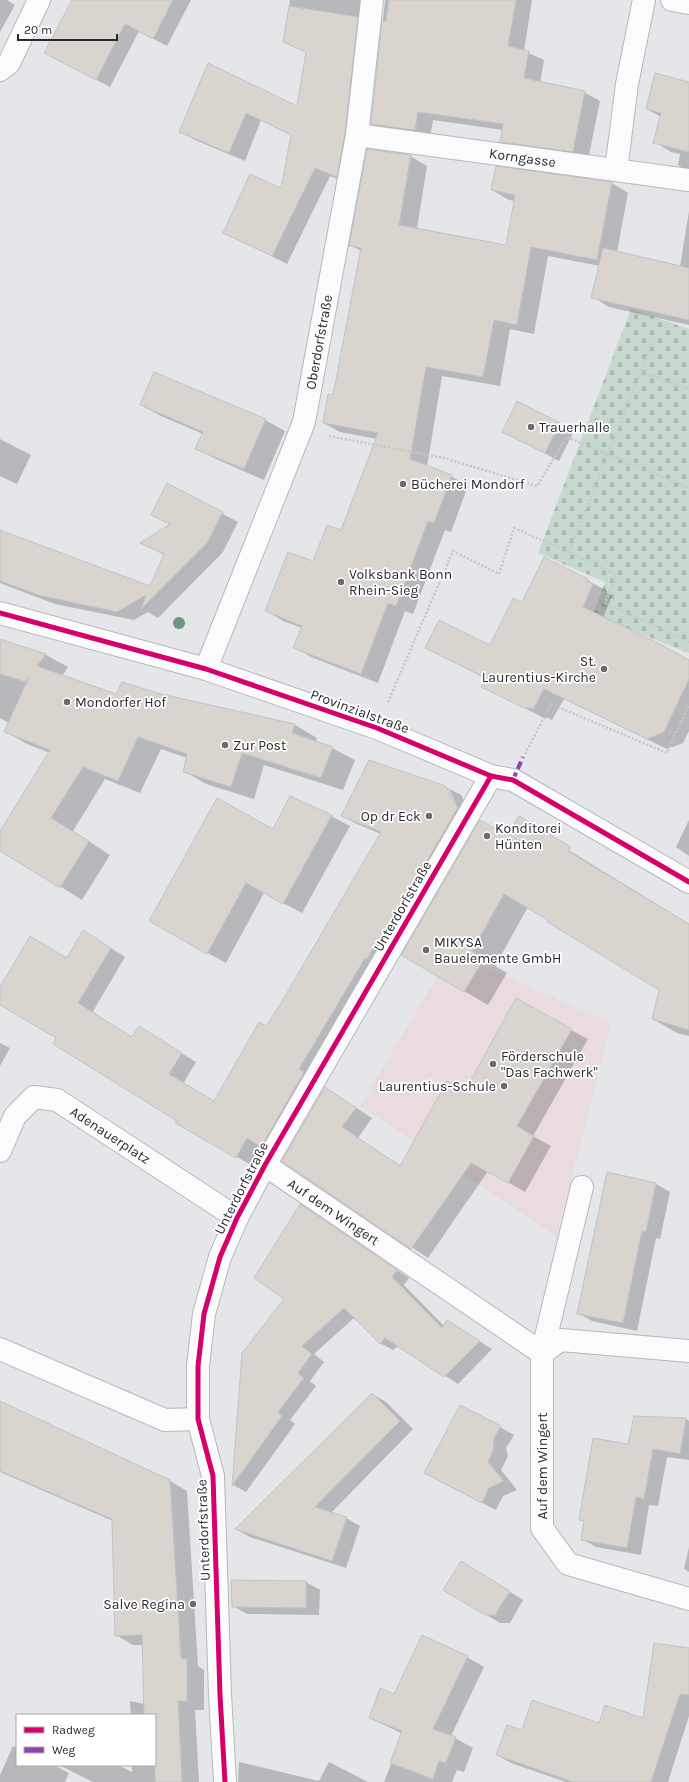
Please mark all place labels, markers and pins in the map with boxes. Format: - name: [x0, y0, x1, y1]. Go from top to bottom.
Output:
- place label: Trauerhalle: [539, 419, 610, 436]
- marker: Trauerhalle: [526, 422, 536, 432]
- place label: Bücherei Mondorf: [411, 476, 525, 493]
- marker: Bücherei Mondorf: [398, 479, 408, 489]
- place label: Volksbank Bonn Rhein-Sieg: [349, 566, 452, 599]
- marker: Volksbank Bonn Rhein-Sieg: [336, 577, 346, 587]
- place label: St. Laurentius-Kirche: [482, 653, 596, 686]
- marker: St. Laurentius-Kirche: [599, 664, 609, 674]
- place label: Mondorfer Hof: [75, 694, 166, 711]
- marker: Mondorfer Hof: [62, 697, 72, 707]
- place label: Zur Post: [233, 737, 286, 754]
- marker: Zur Post: [220, 740, 230, 750]
- place label: Op dr Eck: [361, 808, 421, 825]
- marker: Op dr Eck: [424, 811, 434, 821]
- place label: Konditorei Hünten: [495, 820, 561, 853]
- marker: Konditorei Hünten: [482, 831, 492, 841]
- place label: MIKYSA Bauelemente GmbH: [434, 934, 561, 967]
- marker: MIKYSA Bauelemente GmbH: [421, 945, 431, 955]
- place label: Förderschule "Das Fachwerk": [501, 1048, 598, 1081]
- marker: Förderschule "Das Fachwerk": [488, 1059, 498, 1069]
- place label: Laurentius-Schule: [379, 1078, 496, 1095]
- marker: Laurentius-Schule: [499, 1081, 509, 1091]
- place label: Salve Regina: [103, 1596, 185, 1613]
- marker: Salve Regina: [188, 1599, 198, 1609]

